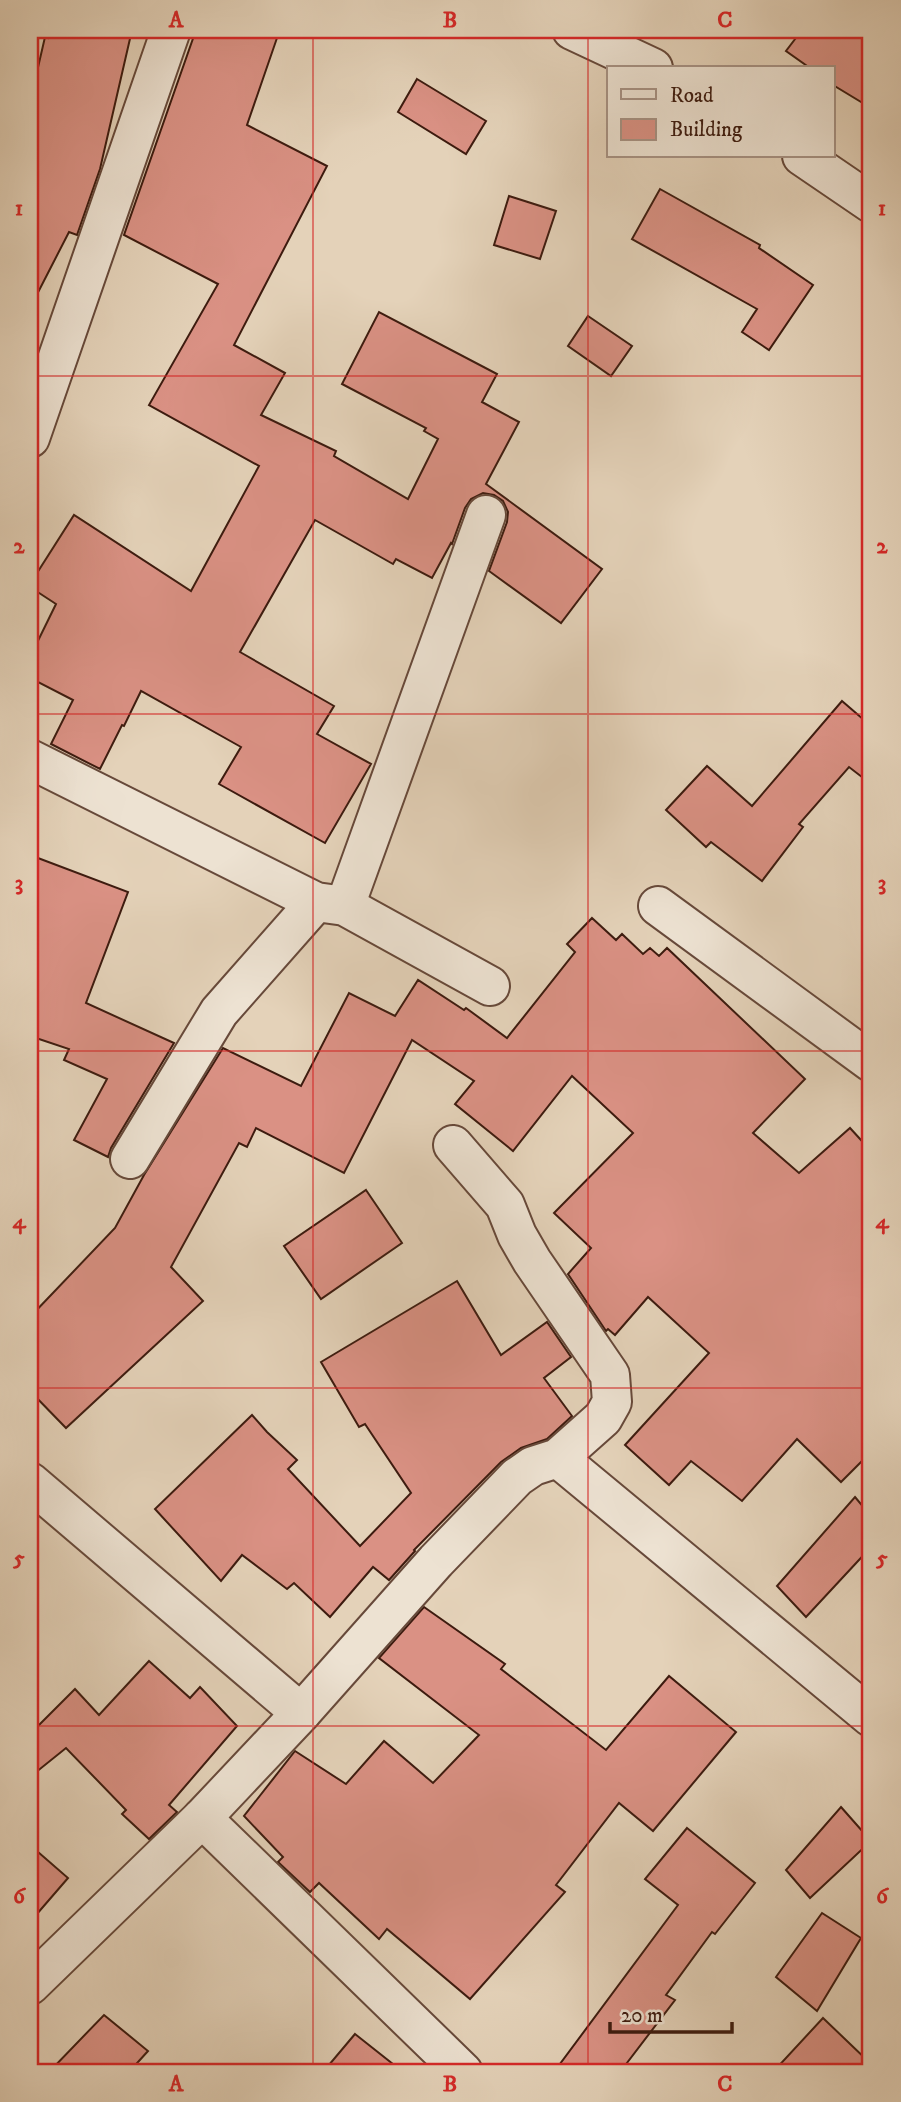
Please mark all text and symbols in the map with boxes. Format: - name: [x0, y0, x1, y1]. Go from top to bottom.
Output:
- text: A: [168, 6, 185, 35]
- text: B: [443, 6, 457, 35]
- text: C: [717, 6, 733, 35]
- legend: [607, 66, 834, 158]
- text: Road: [670, 83, 714, 109]
- text: Building: [670, 117, 743, 143]
- text: 1: [15, 194, 23, 223]
- text: 1: [878, 194, 886, 223]
- text: 2: [13, 532, 25, 561]
- text: 2: [876, 532, 888, 561]
- text: 3: [15, 869, 23, 898]
- text: 3: [878, 869, 886, 898]
- text: 4: [12, 1207, 27, 1236]
- text: 4: [875, 1207, 890, 1236]
- text: 5: [12, 1544, 25, 1573]
- text: 5: [875, 1544, 888, 1573]
- text: 6: [13, 1882, 27, 1911]
- text: 6: [876, 1882, 890, 1911]
- scale bar: [610, 1990, 733, 2034]
- text: 20 m: [621, 2003, 663, 2029]
- text: A: [168, 2070, 185, 2099]
- text: B: [443, 2070, 457, 2099]
- text: C: [717, 2070, 733, 2099]

